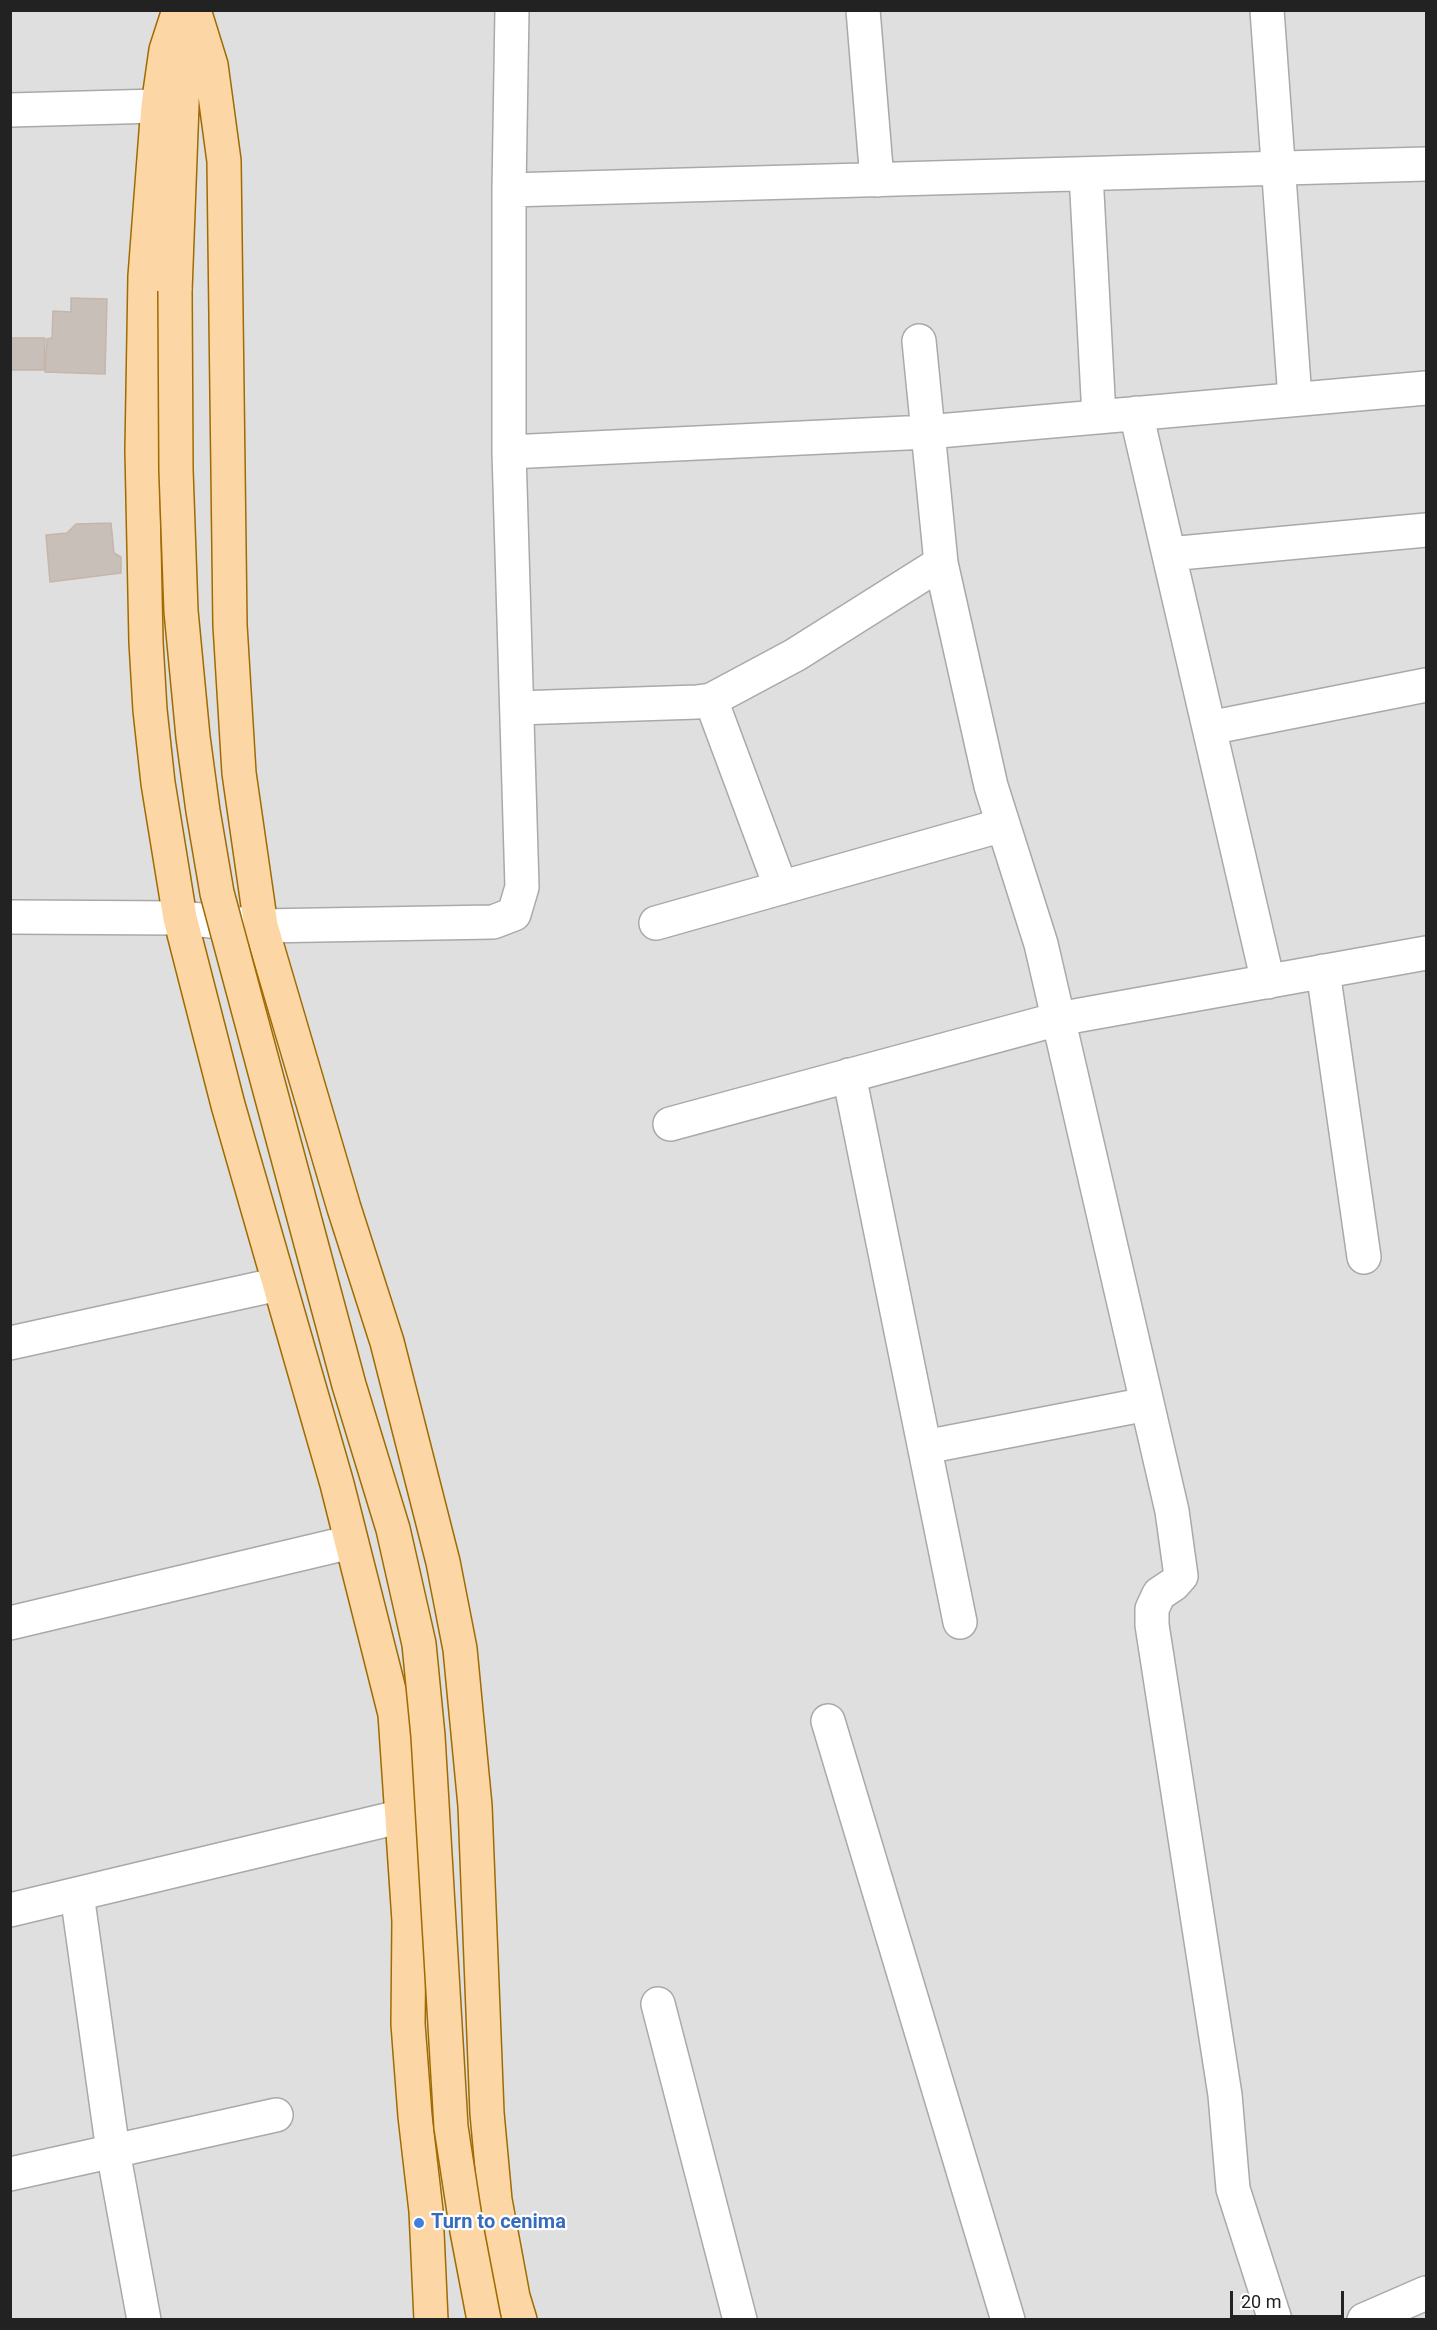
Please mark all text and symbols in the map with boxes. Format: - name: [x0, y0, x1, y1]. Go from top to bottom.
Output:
- place label: Turn to cenima: [431, 2211, 566, 2235]
- marker: Turn to cenima: [412, 2216, 426, 2230]
- scale bar: [1233, 2279, 1347, 2317]
- text: 20 m: [1241, 2291, 1281, 2312]

